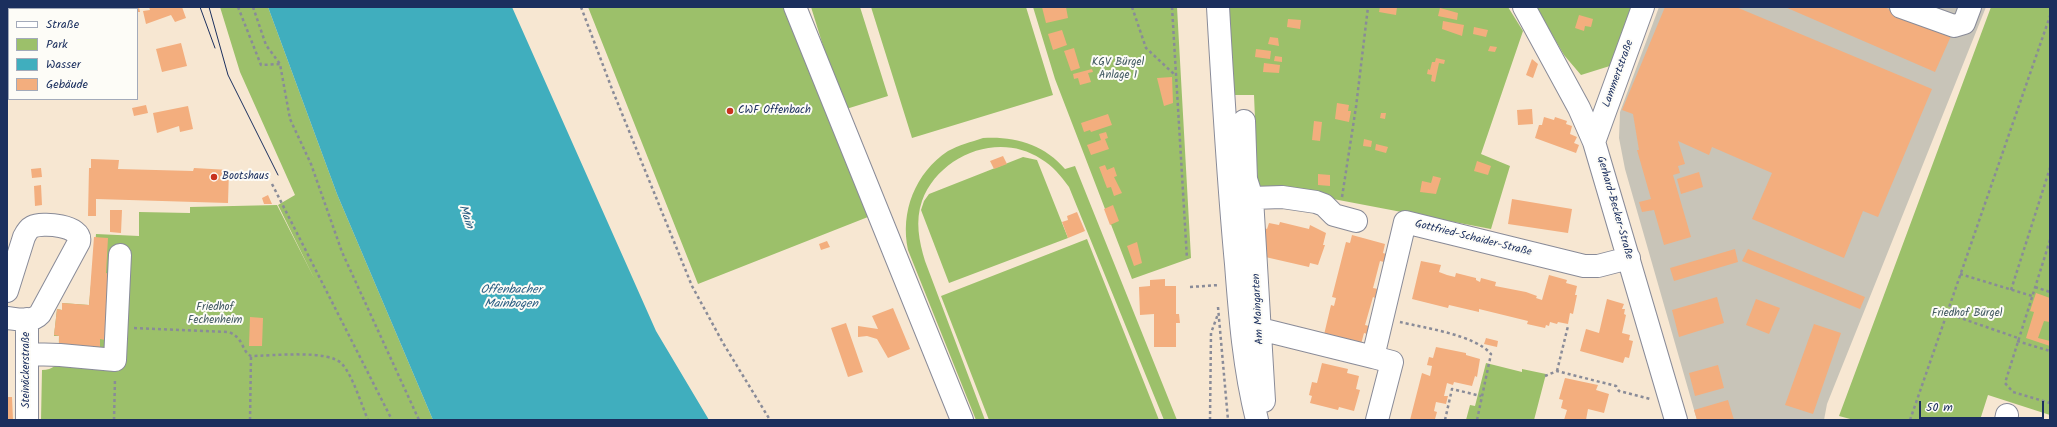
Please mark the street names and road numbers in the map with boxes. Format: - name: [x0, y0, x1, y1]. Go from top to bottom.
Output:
- street label: Lammertstraße: [1601, 39, 1637, 109]
- street label: Gerhard-Becker-Straße: [1593, 155, 1635, 261]
- street label: Gottfried-Schaider-Straße: [1413, 218, 1533, 260]
- street label: Am Maingarten: [1251, 273, 1267, 345]
- street label: Steinäckerstraße: [20, 332, 34, 408]

